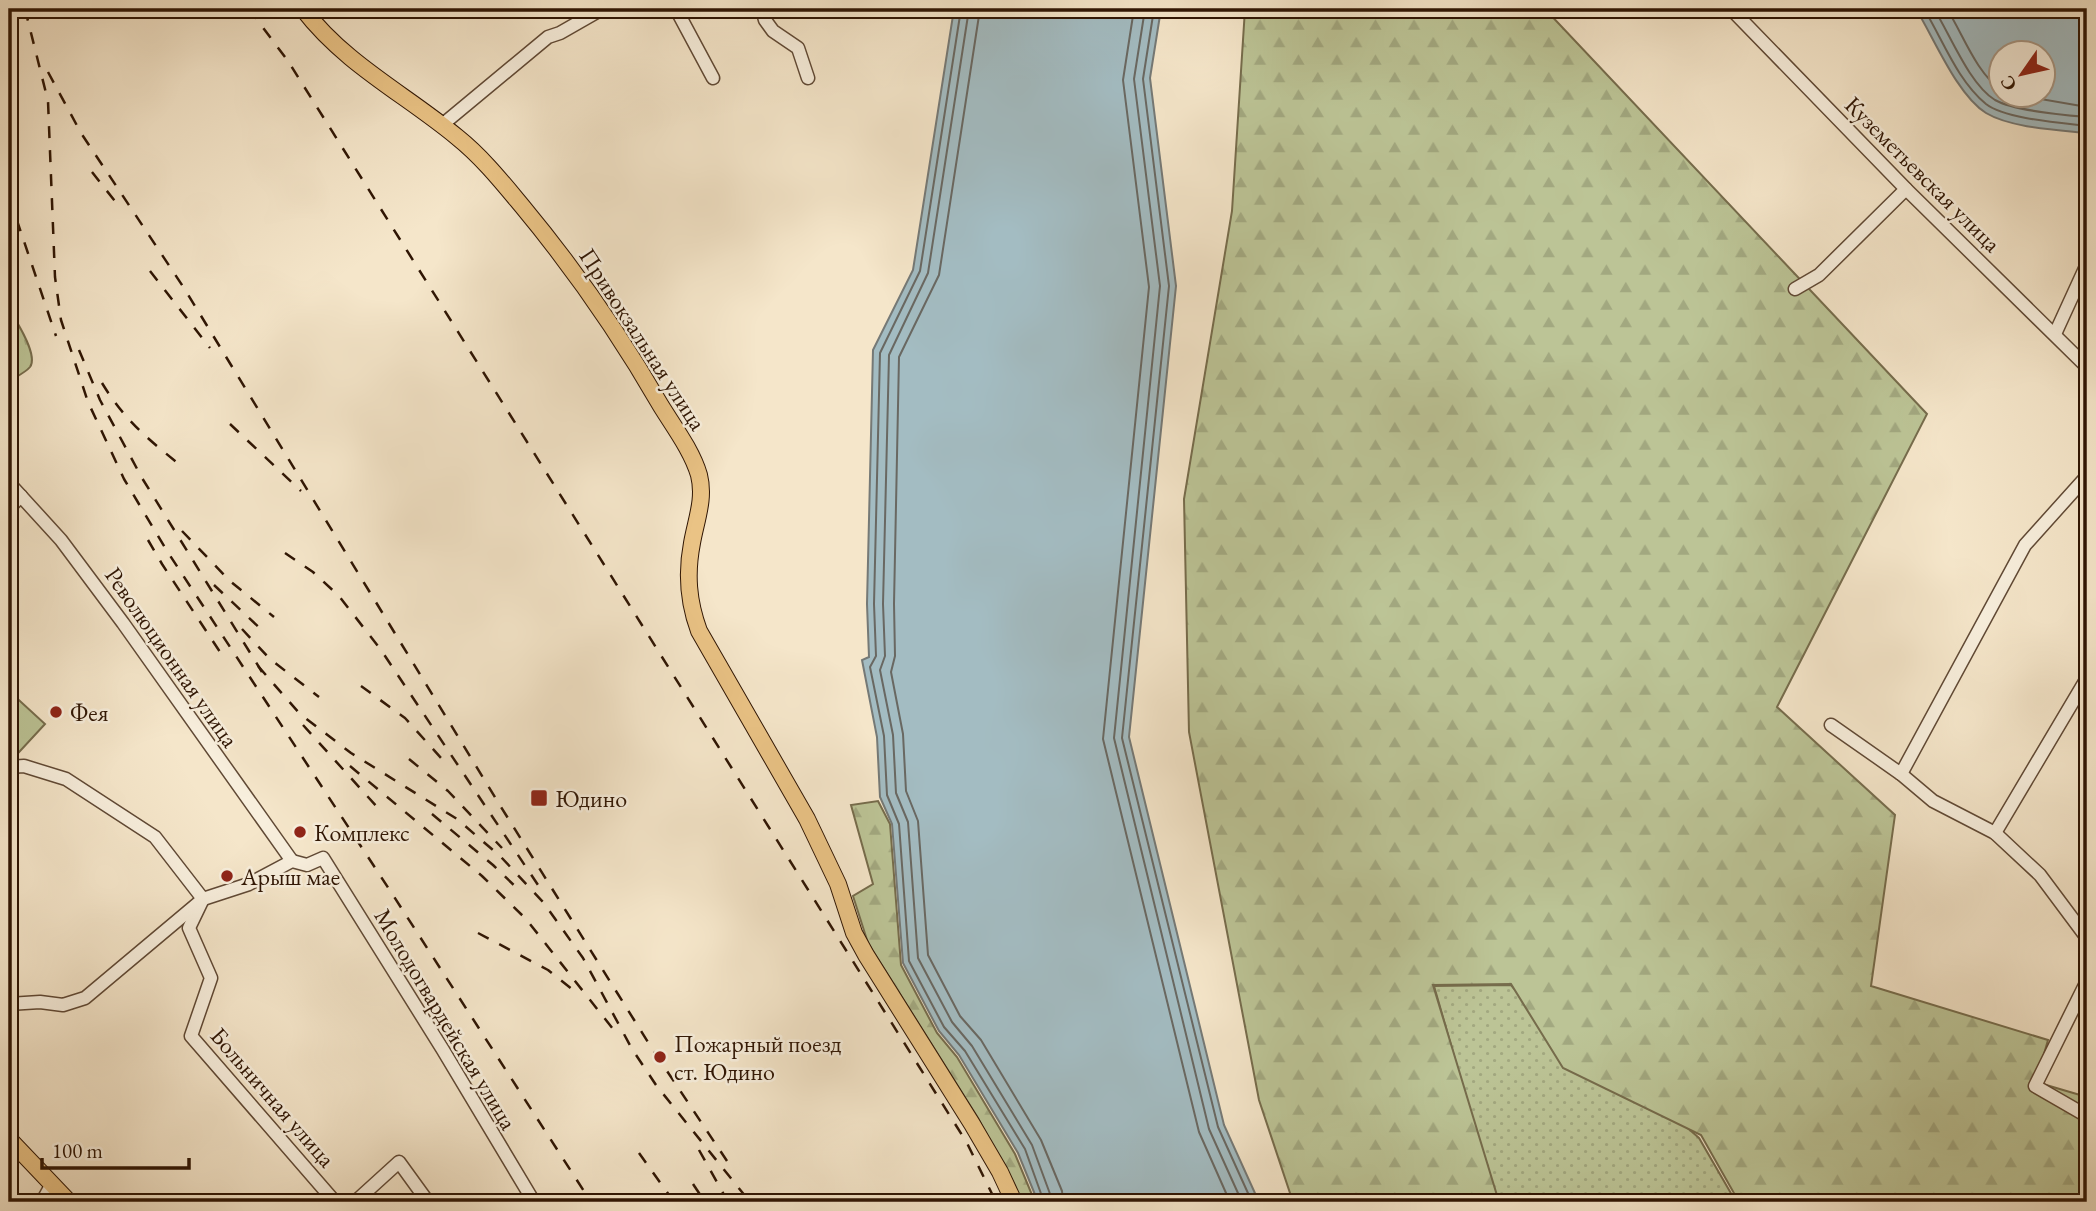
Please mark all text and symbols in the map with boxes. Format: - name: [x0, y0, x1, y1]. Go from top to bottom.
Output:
- north arrow: [1988, 38, 2058, 108]
- text: С: [1994, 71, 2022, 96]
- street label: Куземетьевская улица: [1838, 89, 2008, 259]
- street label: Привокзальная улица: [572, 242, 714, 437]
- street label: Революционная улица: [98, 561, 246, 754]
- place label: Фея: [70, 697, 109, 728]
- marker: Фея: [48, 704, 64, 720]
- place label: Юдино: [555, 783, 627, 814]
- marker: Юдино: [529, 788, 549, 808]
- place label: Комплекс: [314, 817, 410, 848]
- marker: Комплекс: [292, 824, 308, 840]
- place label: Арыш мае: [240, 861, 340, 892]
- marker: Арыш мае: [219, 868, 235, 884]
- street label: Молодогвардейская улица: [368, 903, 525, 1136]
- street label: Больничная улица: [204, 1020, 343, 1174]
- place label: Пожарный поезд ст. Юдино: [674, 1028, 841, 1087]
- marker: Пожарный поезд ст. Юдино: [652, 1049, 668, 1065]
- scale bar: [42, 1127, 189, 1171]
- text: 100 m: [52, 1137, 103, 1164]

